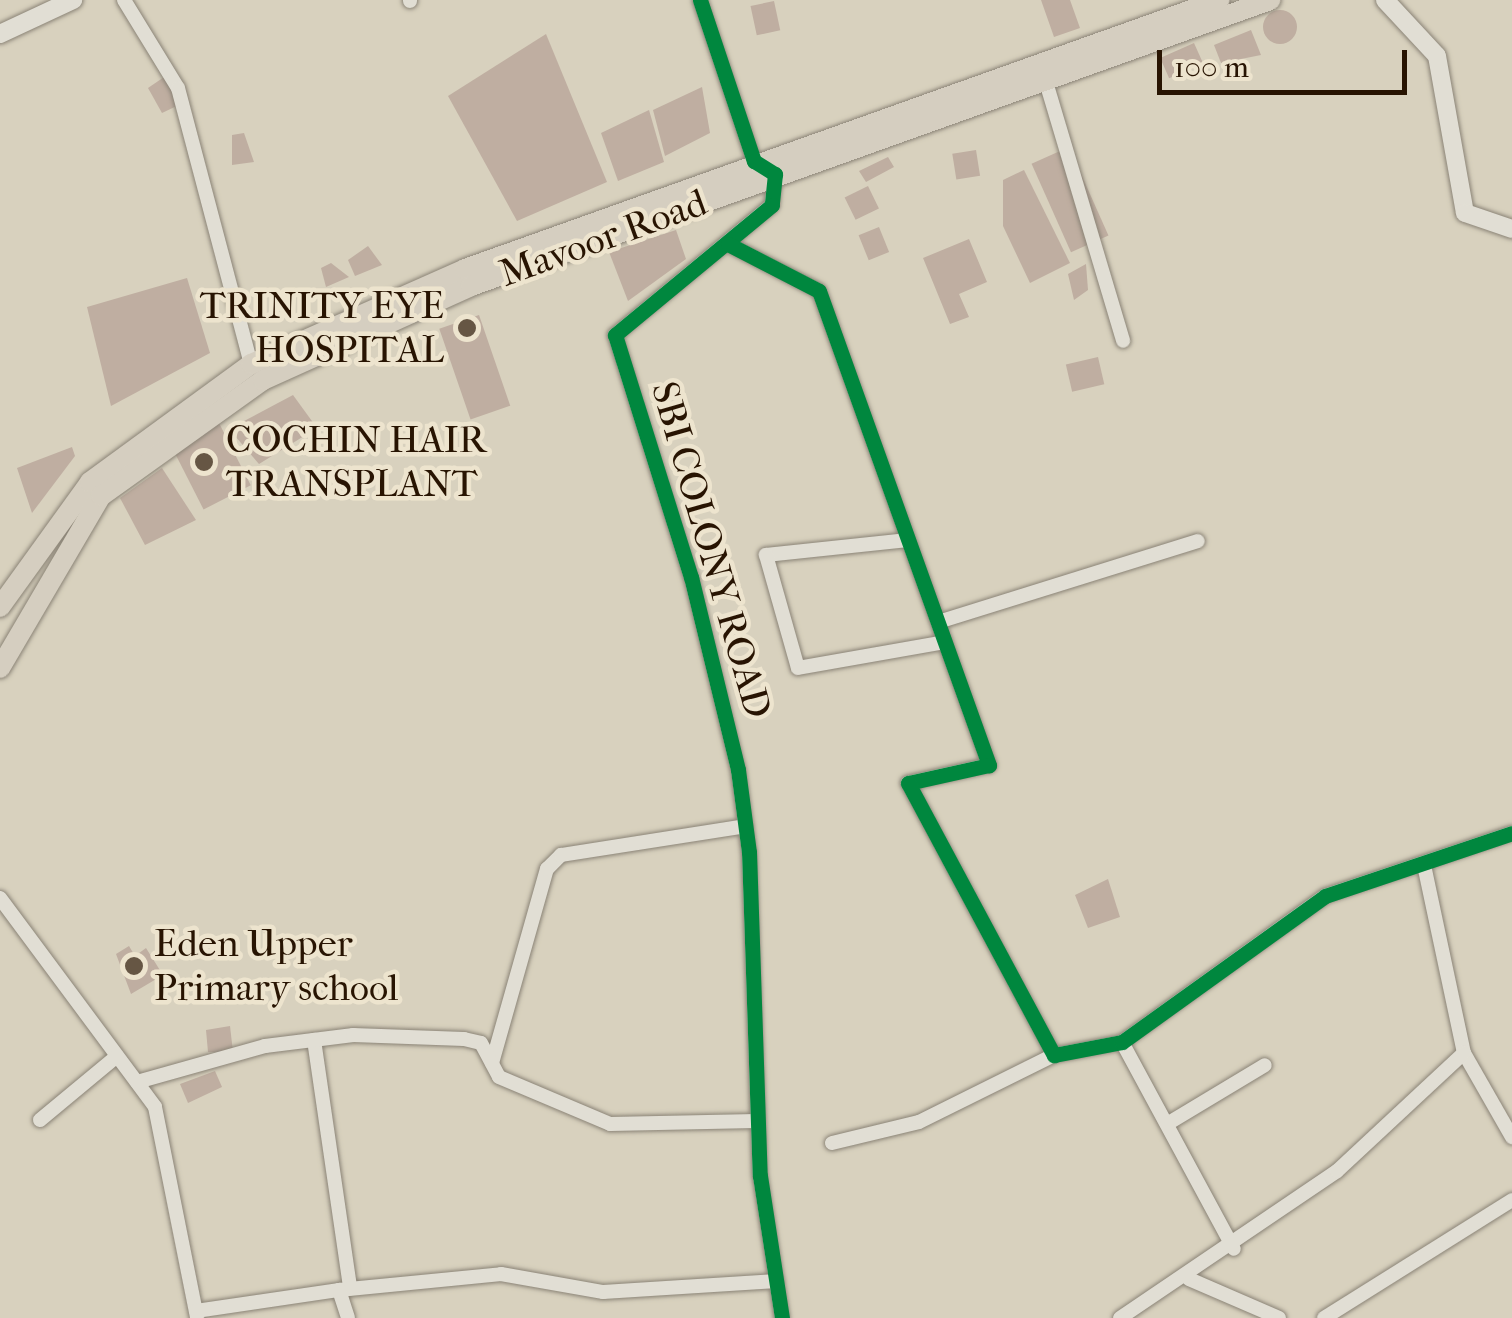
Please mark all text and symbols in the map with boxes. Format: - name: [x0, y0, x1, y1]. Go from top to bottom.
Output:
- scale bar: [1162, 30, 1412, 92]
- text: 100 m: [1174, 50, 1249, 85]
- street label: Mavoor Road: [493, 179, 713, 297]
- place label: TRINITY EYE HOSPITAL: [200, 283, 444, 372]
- marker: TRINITY EYE HOSPITAL: [454, 315, 480, 341]
- street label: SBI COLONY ROAD: [641, 377, 781, 723]
- place label: COCHIN HAIR TRANSPLANT: [226, 417, 486, 506]
- marker: COCHIN HAIR TRANSPLANT: [191, 449, 217, 475]
- place label: Eden Upper Primary school: [154, 921, 399, 1011]
- marker: Eden Upper Primary school: [123, 955, 145, 977]

